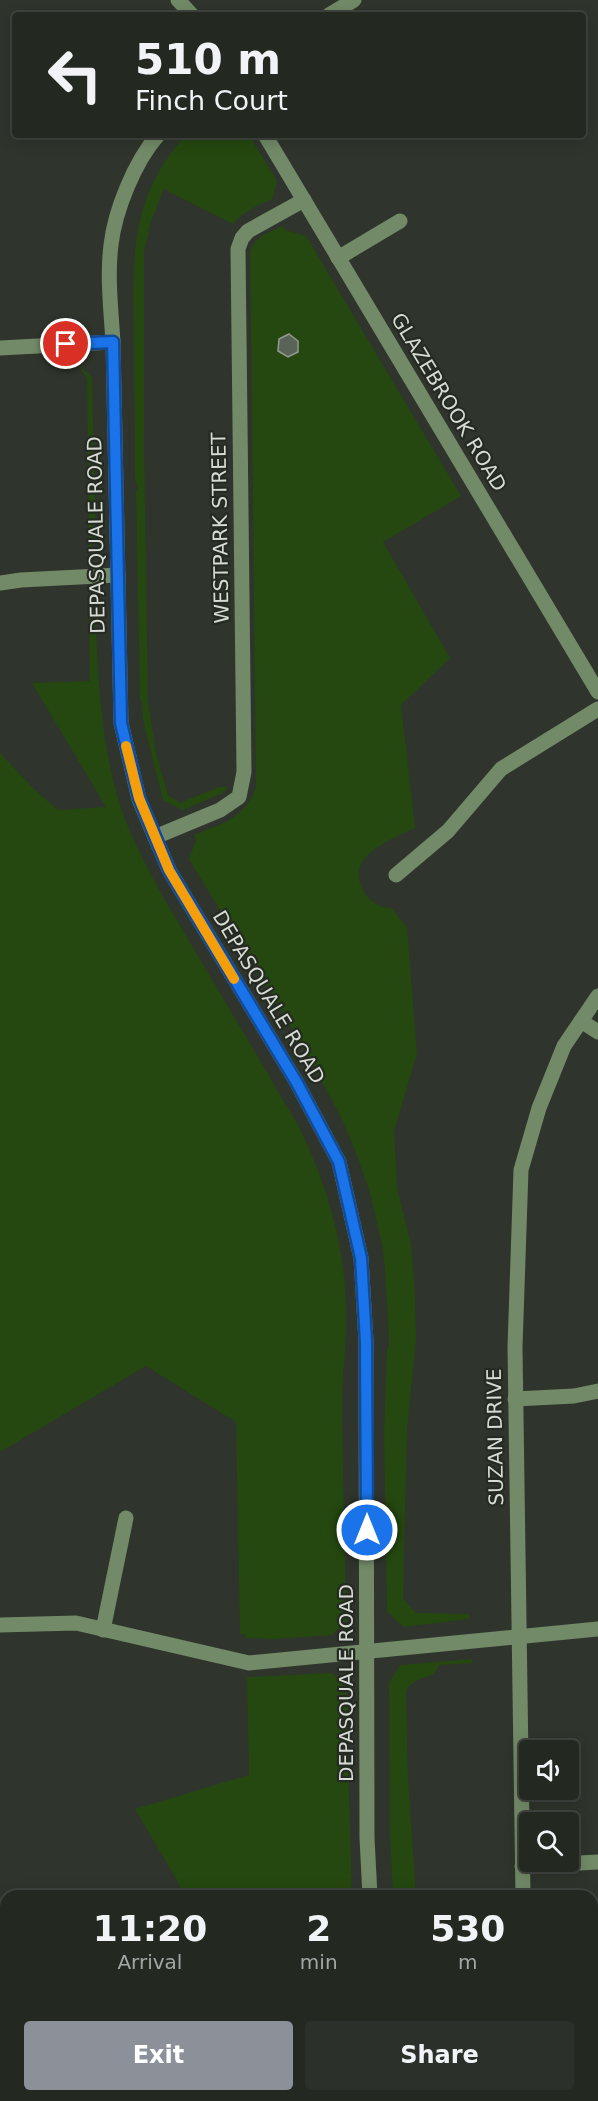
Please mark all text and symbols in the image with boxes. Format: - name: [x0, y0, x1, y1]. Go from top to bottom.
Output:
- text: 510 m: [135, 35, 281, 84]
- icon: left: [36, 36, 114, 114]
- text: Finch Court: [135, 85, 288, 116]
- street label: GLAZEBROOK ROAD: [386, 308, 512, 496]
- pin: [40, 318, 91, 369]
- icon: arrive: [49, 327, 82, 360]
- street label: WESTPARK STREET: [206, 431, 234, 624]
- street label: DEPASQUALE ROAD: [82, 436, 110, 634]
- street label: DEPASQUALE ROAD: [208, 906, 330, 1088]
- street label: SUZAN DRIVE: [482, 1368, 508, 1506]
- position arrow: [335, 1498, 399, 1562]
- street label: DEPASQUALE ROAD: [334, 1584, 358, 1782]
- map controls: [519, 1740, 579, 1872]
- button: sound: [519, 1740, 579, 1800]
- button: search: [519, 1812, 579, 1872]
- text: 11:20: [93, 1908, 207, 1949]
- text: 2: [306, 1908, 331, 1949]
- text: 530: [430, 1908, 505, 1949]
- text: Arrival: [117, 1950, 182, 1974]
- text: min: [300, 1950, 338, 1974]
- text: m: [458, 1950, 478, 1974]
- button: Exit: [24, 2021, 293, 2090]
- button: Share: [305, 2021, 574, 2090]

